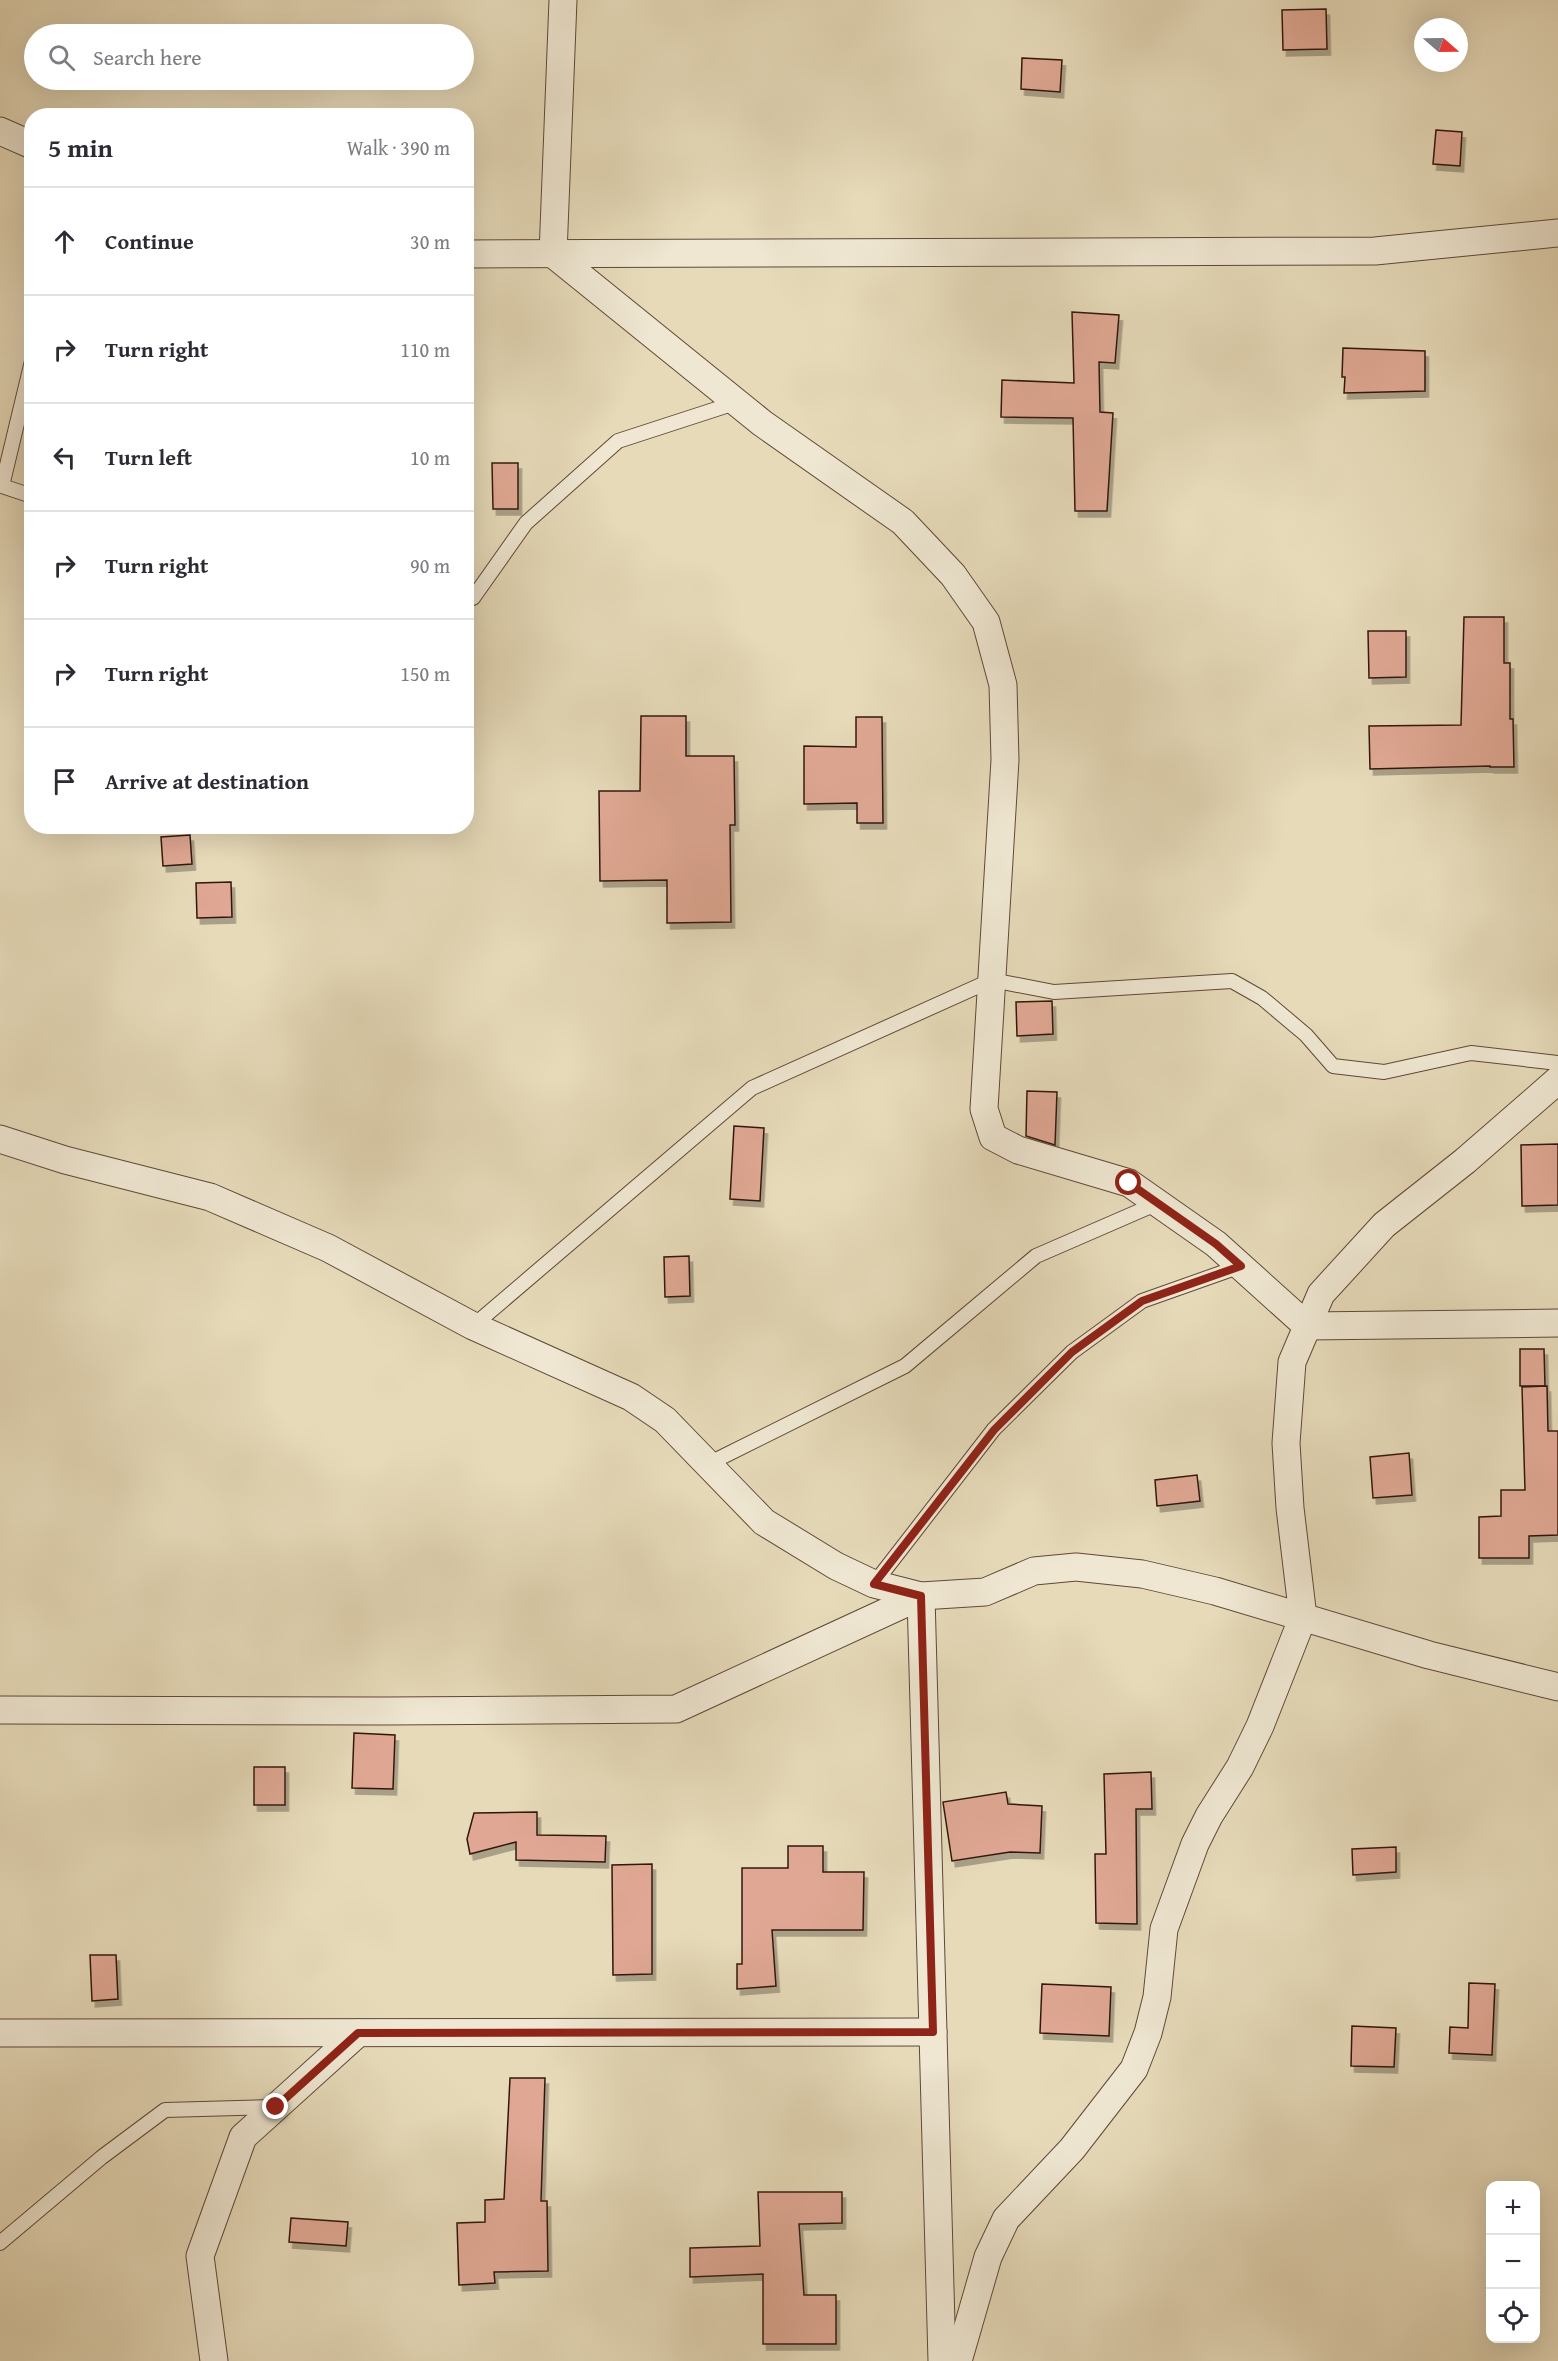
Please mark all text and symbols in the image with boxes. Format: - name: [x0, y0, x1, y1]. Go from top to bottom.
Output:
- north arrow: [1414, 18, 1468, 72]
- search box: [24, 24, 474, 90]
- icon: search: [45, 41, 78, 74]
- text: Search here: [93, 41, 202, 73]
- text: 5 min: [48, 128, 113, 167]
- text: Walk · 390 m: [347, 133, 450, 162]
- icon: ahead: [48, 225, 81, 258]
- text: Continue: [105, 225, 194, 257]
- text: 30 m: [410, 227, 450, 256]
- icon: right: [48, 333, 81, 366]
- text: Turn right: [105, 333, 208, 365]
- text: 110 m: [400, 335, 450, 364]
- icon: left: [48, 441, 81, 474]
- text: Turn left: [105, 441, 192, 473]
- text: 10 m: [410, 443, 450, 472]
- icon: right: [48, 549, 81, 582]
- text: Turn right: [105, 549, 208, 581]
- text: 90 m: [410, 551, 450, 580]
- icon: right: [48, 657, 81, 690]
- text: Turn right: [105, 657, 208, 689]
- text: 150 m: [400, 659, 450, 688]
- icon: arrive: [48, 765, 81, 798]
- text: Arrive at destination: [105, 765, 309, 797]
- route start: [1115, 1169, 1141, 1195]
- route end: [262, 2093, 288, 2119]
- map controls: [1486, 2181, 1540, 2343]
- button: +: [1486, 2181, 1540, 2235]
- button: −: [1486, 2235, 1540, 2289]
- button: locate: [1486, 2289, 1540, 2343]

